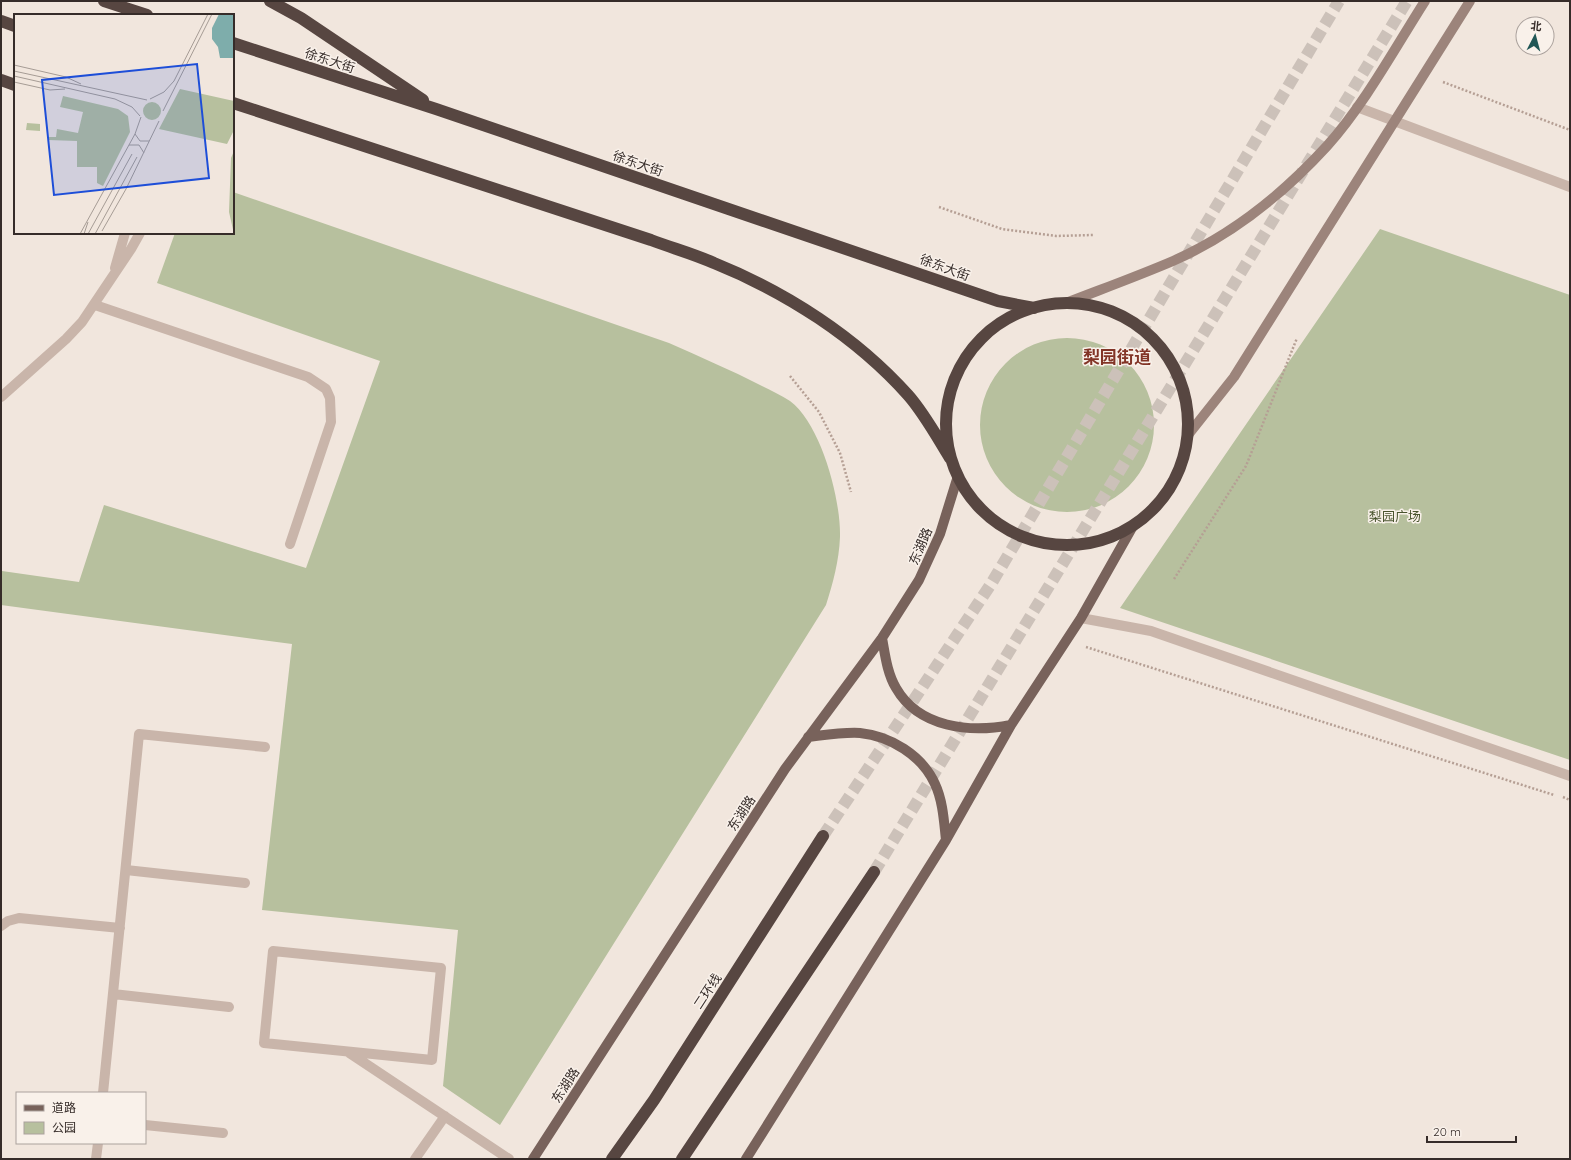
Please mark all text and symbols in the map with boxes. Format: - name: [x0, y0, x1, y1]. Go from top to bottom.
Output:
- inset map: [14, 14, 234, 234]
- north arrow: [1515, 16, 1555, 56]
- text: 北: [1530, 19, 1542, 34]
- street label: 徐东大街: [303, 44, 357, 76]
- street label: 徐东大街: [611, 147, 665, 179]
- street label: 徐东大街: [918, 251, 972, 283]
- district label: 梨园街道: [1083, 346, 1151, 367]
- park label: 梨园广场: [1369, 508, 1421, 524]
- street label: 东湖路: [905, 525, 935, 567]
- street label: 东湖路: [724, 792, 758, 834]
- street label: 二环线: [690, 970, 724, 1012]
- street label: 东湖路: [548, 1064, 582, 1106]
- legend: [16, 1092, 146, 1144]
- text: 道路: [52, 1100, 76, 1115]
- scale bar: [1427, 1118, 1516, 1144]
- text: 公园: [52, 1120, 76, 1135]
- text: 20 m: [1433, 1124, 1461, 1139]

